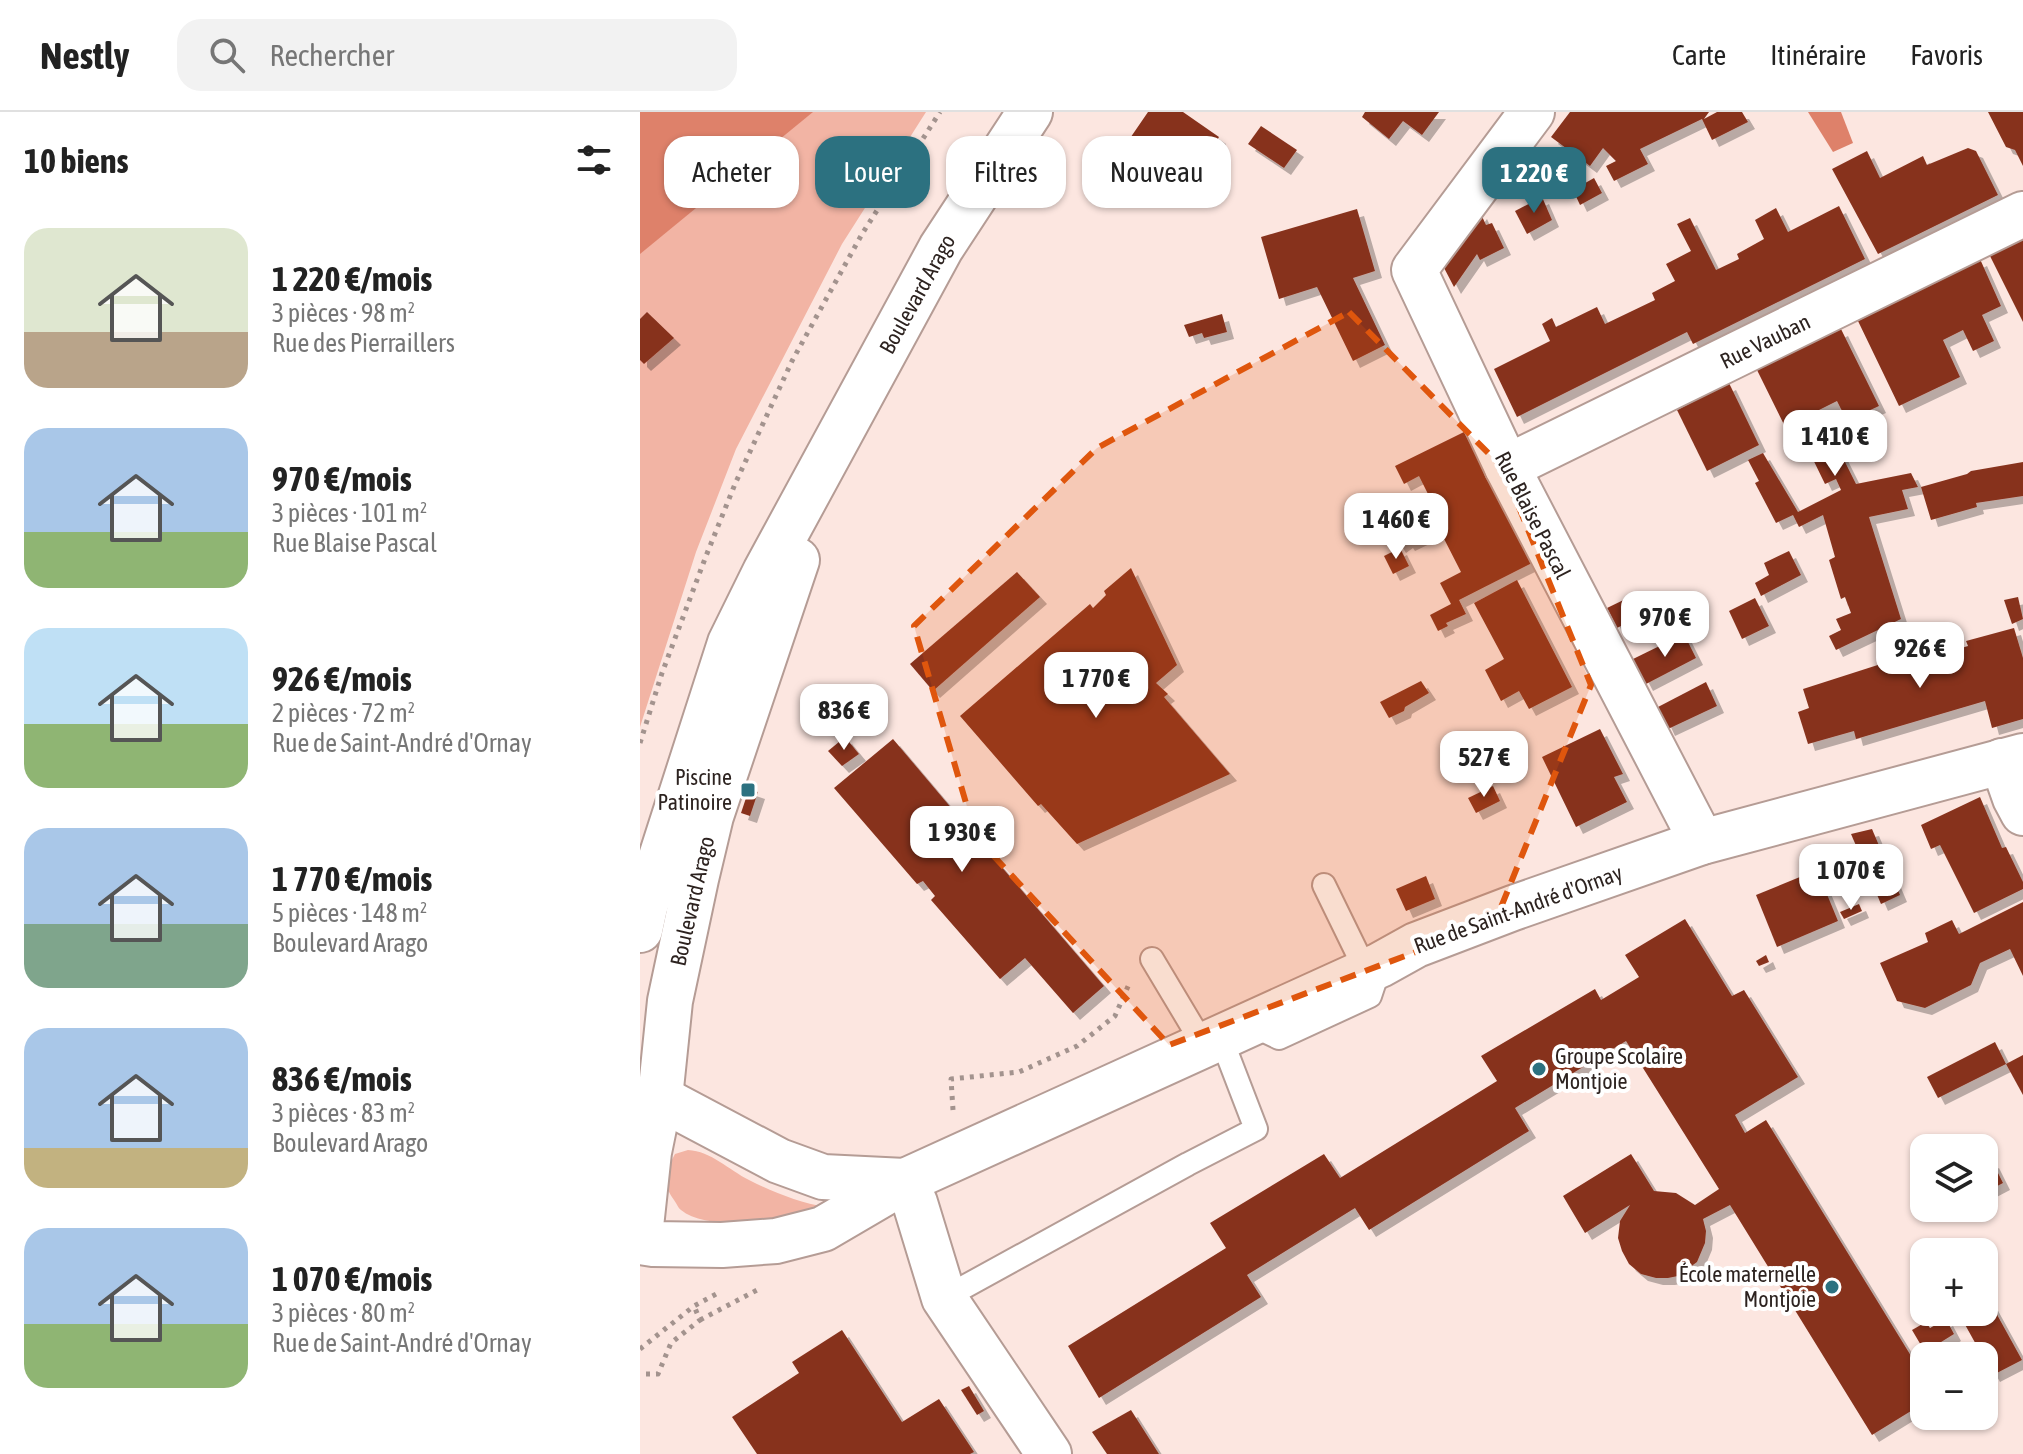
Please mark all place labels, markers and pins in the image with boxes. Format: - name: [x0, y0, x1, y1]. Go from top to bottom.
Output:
- pin: 1 220 €: [1460, 147, 1608, 215]
- pin: 1 410 €: [1761, 410, 1909, 478]
- pin: 1 460 €: [1322, 493, 1470, 561]
- pin: 970 €: [1609, 591, 1721, 659]
- pin: 926 €: [1864, 622, 1976, 690]
- pin: 1 770 €: [1022, 652, 1170, 720]
- pin: 836 €: [788, 684, 900, 752]
- pin: 527 €: [1428, 731, 1540, 799]
- place label: Piscine Patinoire: [657, 764, 732, 815]
- marker: Piscine Patinoire: [739, 781, 757, 799]
- pin: 1 930 €: [888, 806, 1036, 874]
- pin: 1 070 €: [1777, 844, 1925, 912]
- place label: Groupe Scolaire Montjoie: [1555, 1043, 1683, 1094]
- marker: Groupe Scolaire Montjoie: [1530, 1060, 1548, 1078]
- place label: École maternelle Montjoie: [1679, 1261, 1816, 1312]
- marker: École maternelle Montjoie: [1823, 1278, 1841, 1296]

